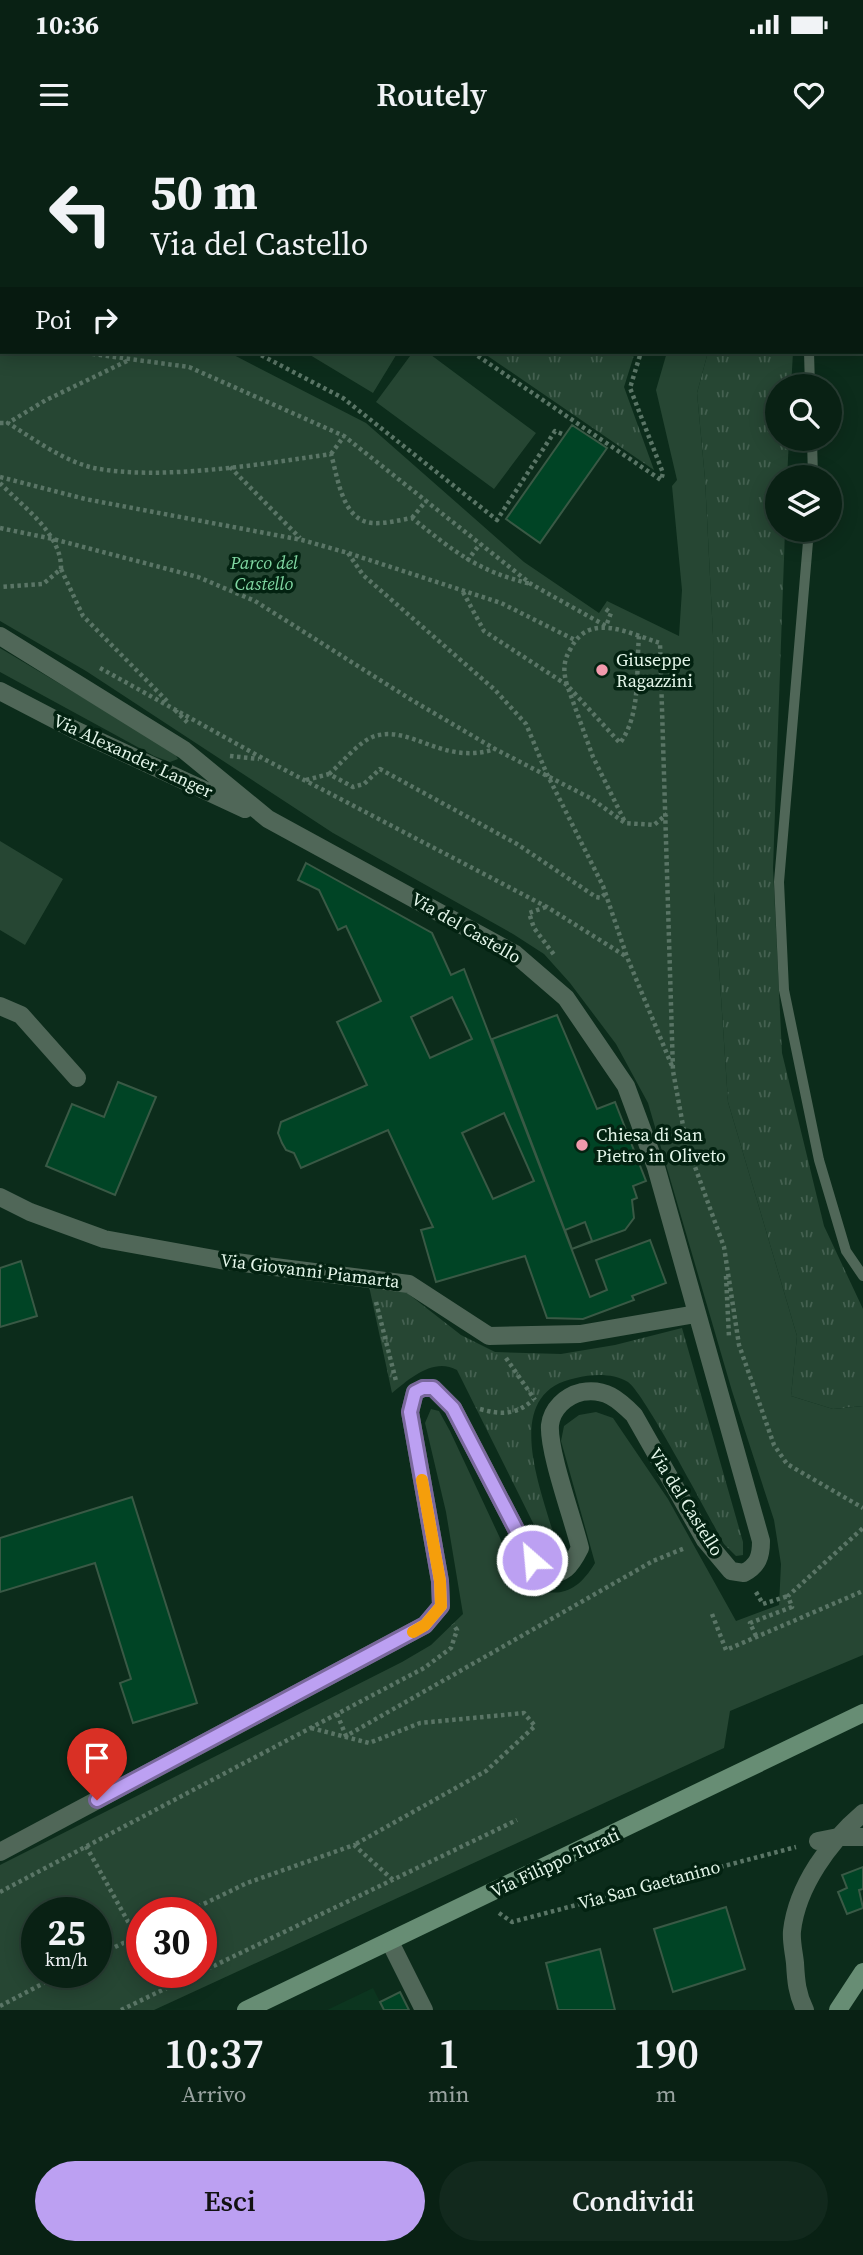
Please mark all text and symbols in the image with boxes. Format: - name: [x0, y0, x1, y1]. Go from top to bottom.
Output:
- text: 10:36: [35, 7, 99, 43]
- text: Routely: [376, 73, 487, 117]
- icon: menu: [35, 76, 73, 114]
- icon: heart: [790, 76, 828, 114]
- text: 50 m: [150, 158, 258, 225]
- icon: left: [35, 168, 126, 259]
- text: Via del Castello: [150, 222, 368, 266]
- icon: right: [86, 301, 124, 339]
- text: Poi: [35, 302, 72, 338]
- map controls: [765, 374, 842, 542]
- button: search: [765, 374, 842, 451]
- button: layers: [765, 465, 842, 542]
- park label: Parco del Castello: [229, 550, 298, 596]
- place label: Giuseppe Ragazzini: [616, 647, 693, 693]
- marker: Giuseppe Ragazzini: [594, 662, 610, 678]
- street label: Via Alexander Langer: [49, 707, 218, 804]
- street label: Via del Castello: [407, 886, 526, 969]
- place label: Chiesa di San Pietro in Oliveto: [596, 1122, 726, 1168]
- marker: Chiesa di San Pietro in Oliveto: [574, 1137, 590, 1153]
- street label: Via Giovanni Piamarta: [219, 1247, 402, 1294]
- street label: Via del Castello: [643, 1443, 730, 1561]
- position arrow: [495, 1523, 569, 1597]
- pin: [67, 1728, 127, 1800]
- icon: arrive: [78, 1739, 116, 1777]
- street label: Via Filippo Turati: [486, 1822, 623, 1903]
- street label: Via San Gaetanino: [575, 1853, 723, 1916]
- speed limit sign: 30: [126, 1897, 217, 1988]
- text: 25: [48, 1909, 85, 1957]
- text: km/h: [45, 1947, 88, 1972]
- text: 10:37: [164, 2024, 264, 2082]
- text: 1: [438, 2024, 460, 2082]
- text: 190: [633, 2024, 699, 2082]
- text: Arrivo: [181, 2078, 246, 2110]
- text: min: [428, 2078, 469, 2110]
- text: m: [656, 2078, 677, 2110]
- button: Esci: [35, 2161, 425, 2241]
- button: Condividi: [439, 2161, 828, 2241]

